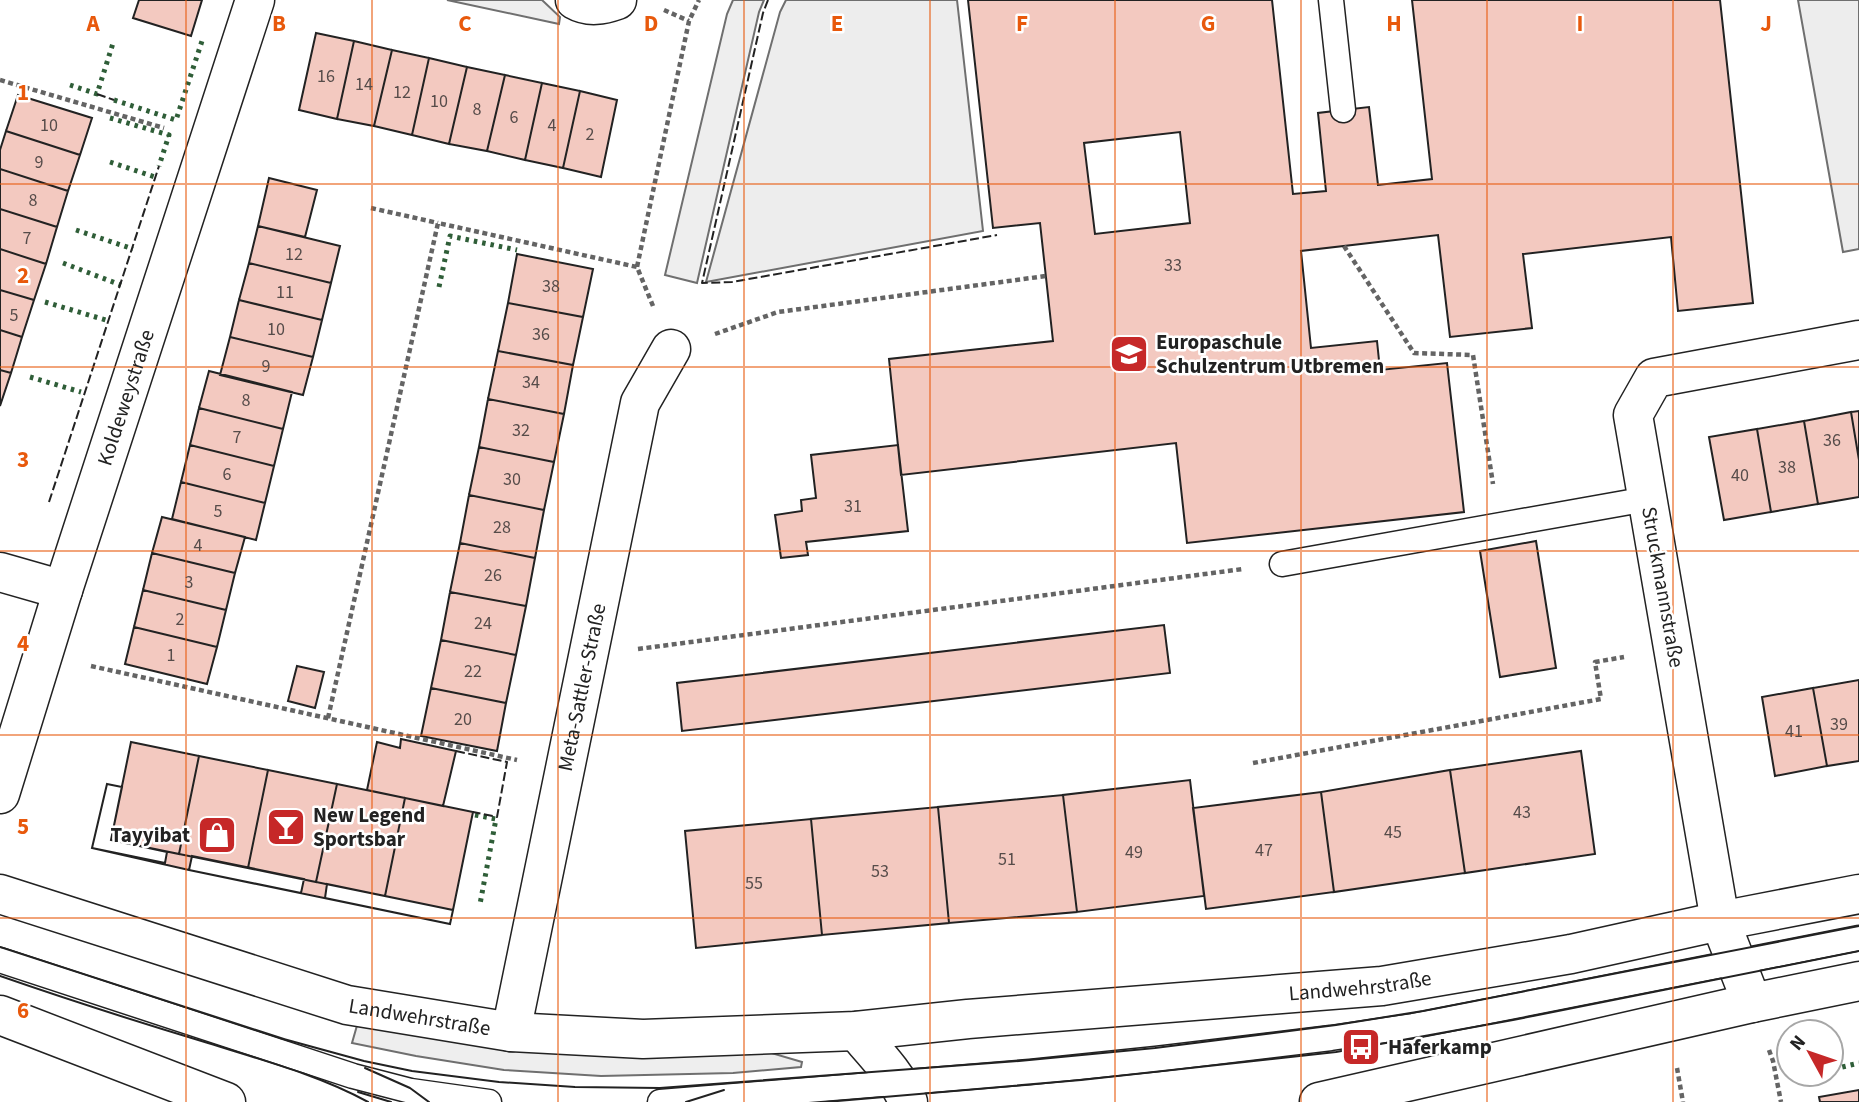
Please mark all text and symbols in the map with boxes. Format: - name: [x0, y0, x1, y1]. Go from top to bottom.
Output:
- text: A: [85, 7, 100, 40]
- text: B: [272, 7, 286, 40]
- text: C: [458, 7, 472, 40]
- text: D: [644, 7, 658, 40]
- text: E: [831, 7, 843, 40]
- text: F: [1016, 7, 1028, 40]
- text: G: [1201, 7, 1215, 40]
- text: H: [1386, 7, 1402, 40]
- text: I: [1577, 7, 1583, 40]
- text: J: [1760, 7, 1772, 40]
- house number: 16: [317, 64, 335, 89]
- house number: 14: [355, 72, 373, 97]
- text: 1: [17, 76, 29, 109]
- house number: 12: [393, 80, 411, 105]
- house number: 10: [430, 89, 448, 114]
- house number: 8: [473, 97, 482, 122]
- house number: 6: [510, 105, 519, 130]
- house number: 10: [40, 113, 58, 138]
- house number: 4: [548, 113, 557, 138]
- house number: 2: [586, 122, 595, 147]
- house number: 9: [35, 150, 44, 175]
- house number: 8: [29, 188, 38, 213]
- house number: 7: [23, 226, 32, 251]
- house number: 12: [285, 242, 303, 267]
- house number: 33: [1164, 253, 1182, 278]
- text: 2: [17, 259, 29, 292]
- house number: 38: [542, 274, 560, 299]
- house number: 11: [276, 280, 294, 305]
- house number: 5: [10, 303, 19, 328]
- house number: 10: [267, 317, 285, 342]
- house number: 36: [532, 322, 550, 347]
- street label: Koldeweystraße: [89, 325, 162, 469]
- place label: Europaschule Schulzentrum Utbremen: [1156, 327, 1384, 381]
- school or university icon: Europaschule Schulzentrum Utbremen: [1108, 333, 1150, 375]
- house number: 9: [262, 354, 271, 379]
- house number: 34: [522, 370, 540, 395]
- house number: 8: [242, 388, 251, 413]
- house number: 32: [512, 418, 530, 443]
- house number: 7: [233, 425, 242, 450]
- house number: 36: [1823, 428, 1841, 453]
- text: 3: [17, 443, 29, 476]
- house number: 38: [1778, 455, 1796, 480]
- house number: 6: [223, 462, 232, 487]
- house number: 40: [1731, 463, 1749, 488]
- house number: 30: [503, 467, 521, 492]
- house number: 31: [844, 494, 862, 519]
- house number: 5: [214, 499, 223, 524]
- street label: Struckmannstraße: [1634, 504, 1692, 670]
- house number: 28: [493, 515, 511, 540]
- house number: 4: [194, 533, 203, 558]
- house number: 26: [484, 563, 502, 588]
- house number: 3: [185, 570, 194, 595]
- street label: Meta-Sattler-Straße: [550, 601, 614, 774]
- house number: 2: [176, 607, 185, 632]
- house number: 24: [474, 611, 492, 636]
- text: 4: [17, 627, 29, 660]
- house number: 1: [167, 643, 175, 668]
- house number: 22: [464, 659, 482, 684]
- house number: 20: [454, 707, 472, 732]
- house number: 39: [1830, 712, 1848, 737]
- house number: 41: [1785, 719, 1803, 744]
- place label: New Legend Sportsbar: [313, 800, 425, 854]
- house number: 43: [1513, 800, 1531, 825]
- bar icon: New Legend Sportsbar: [265, 806, 307, 848]
- text: 5: [17, 810, 29, 843]
- shop icon: Tayyibat: [196, 814, 238, 856]
- place label: Tayyibat: [110, 820, 190, 850]
- house number: 45: [1384, 820, 1402, 845]
- house number: 47: [1255, 838, 1273, 863]
- house number: 49: [1125, 840, 1143, 865]
- house number: 51: [998, 847, 1016, 872]
- house number: 53: [871, 859, 889, 884]
- house number: 55: [745, 871, 763, 896]
- street label: Landwehrstraße: [1288, 963, 1434, 1008]
- street label: Landwehrstraße: [346, 991, 493, 1043]
- text: 6: [17, 994, 29, 1027]
- north arrow: [1775, 1018, 1845, 1088]
- bus stop icon: Haferkamp: [1340, 1026, 1382, 1068]
- text: N: [1784, 1030, 1813, 1057]
- place label: Haferkamp: [1388, 1032, 1492, 1062]

